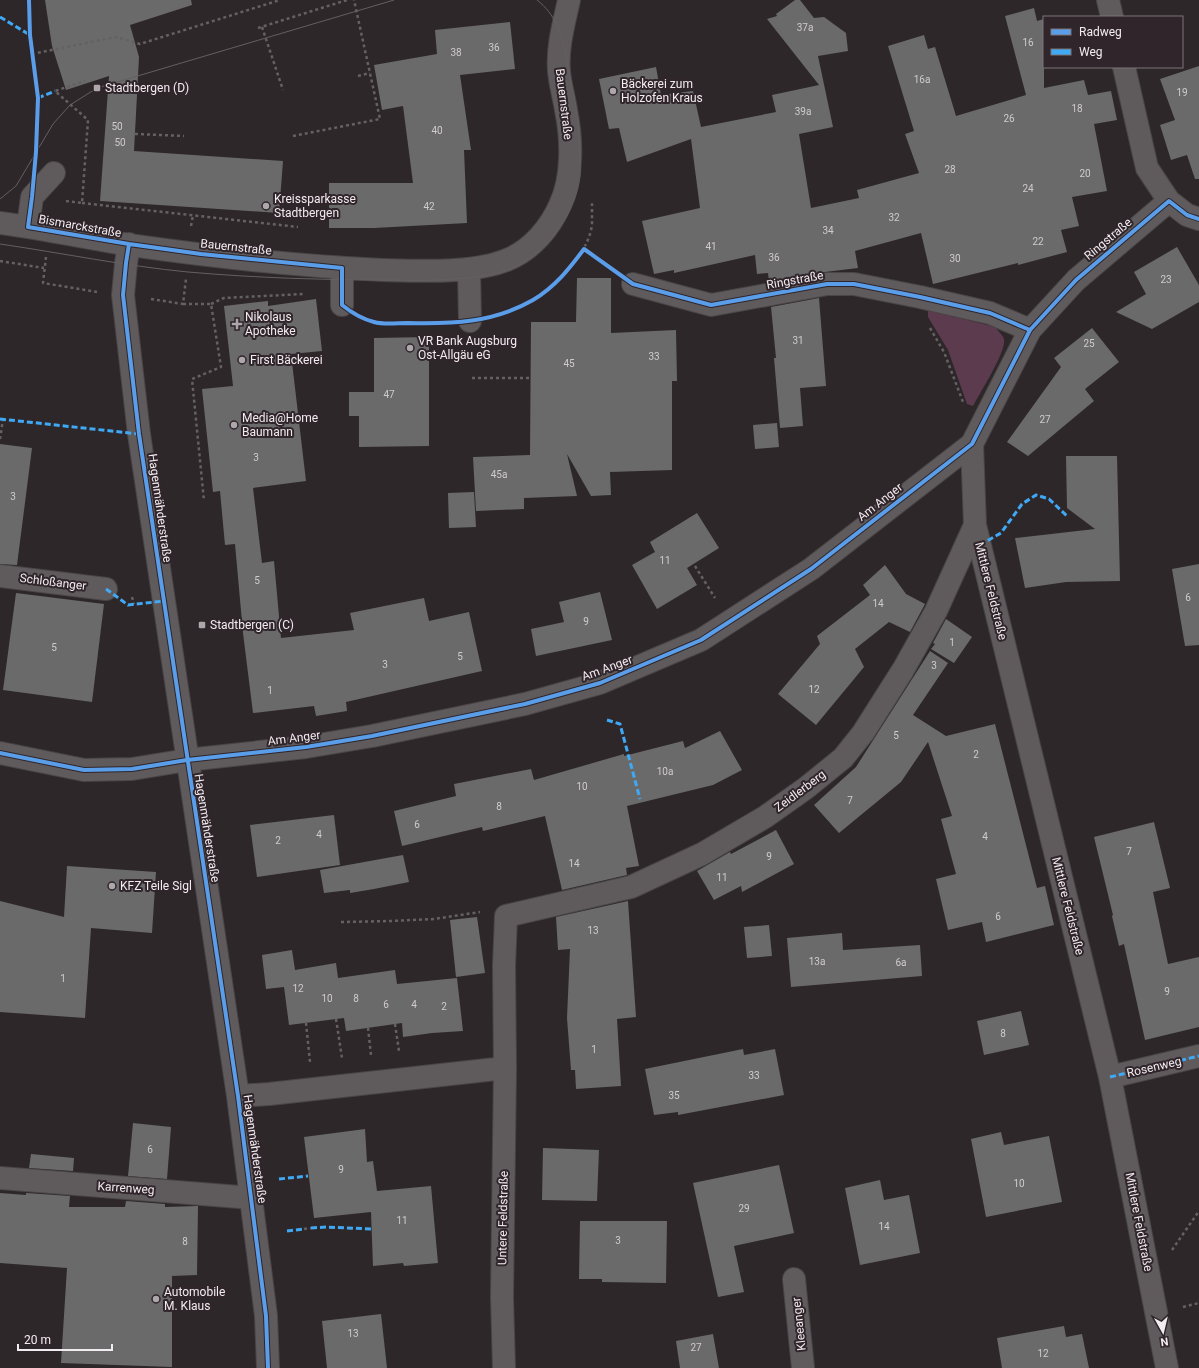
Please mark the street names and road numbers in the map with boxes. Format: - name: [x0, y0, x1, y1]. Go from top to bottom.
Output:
- street label: Bauernstraße: [553, 68, 575, 140]
- street label: Bismarckstraße: [37, 212, 123, 240]
- street label: Ringstraße: [1081, 215, 1135, 263]
- street label: Bauernstraße: [200, 236, 272, 258]
- street label: Ringstraße: [765, 268, 825, 292]
- street label: Hagenmähderstraße: [145, 453, 175, 563]
- street label: Am Anger: [855, 480, 905, 524]
- street label: Mittlere Feldstraße: [972, 541, 1010, 641]
- street label: Schloßanger: [19, 571, 87, 593]
- street label: Am Anger: [580, 652, 634, 684]
- street label: Am Anger: [267, 728, 321, 748]
- street label: Zeidlerberg: [772, 767, 828, 815]
- street label: Hagenmähderstraße: [192, 773, 222, 883]
- street label: Mittlere Feldstraße: [1049, 856, 1087, 956]
- street label: Rosenweg: [1125, 1054, 1183, 1080]
- street label: Hagenmähderstraße: [240, 1094, 270, 1204]
- street label: Untere Feldstraße: [495, 1171, 511, 1265]
- street label: Mittlere Feldstraße: [1123, 1171, 1155, 1273]
- street label: Karrenweg: [97, 1179, 155, 1197]
- street label: Kleeanger: [789, 1297, 809, 1351]

